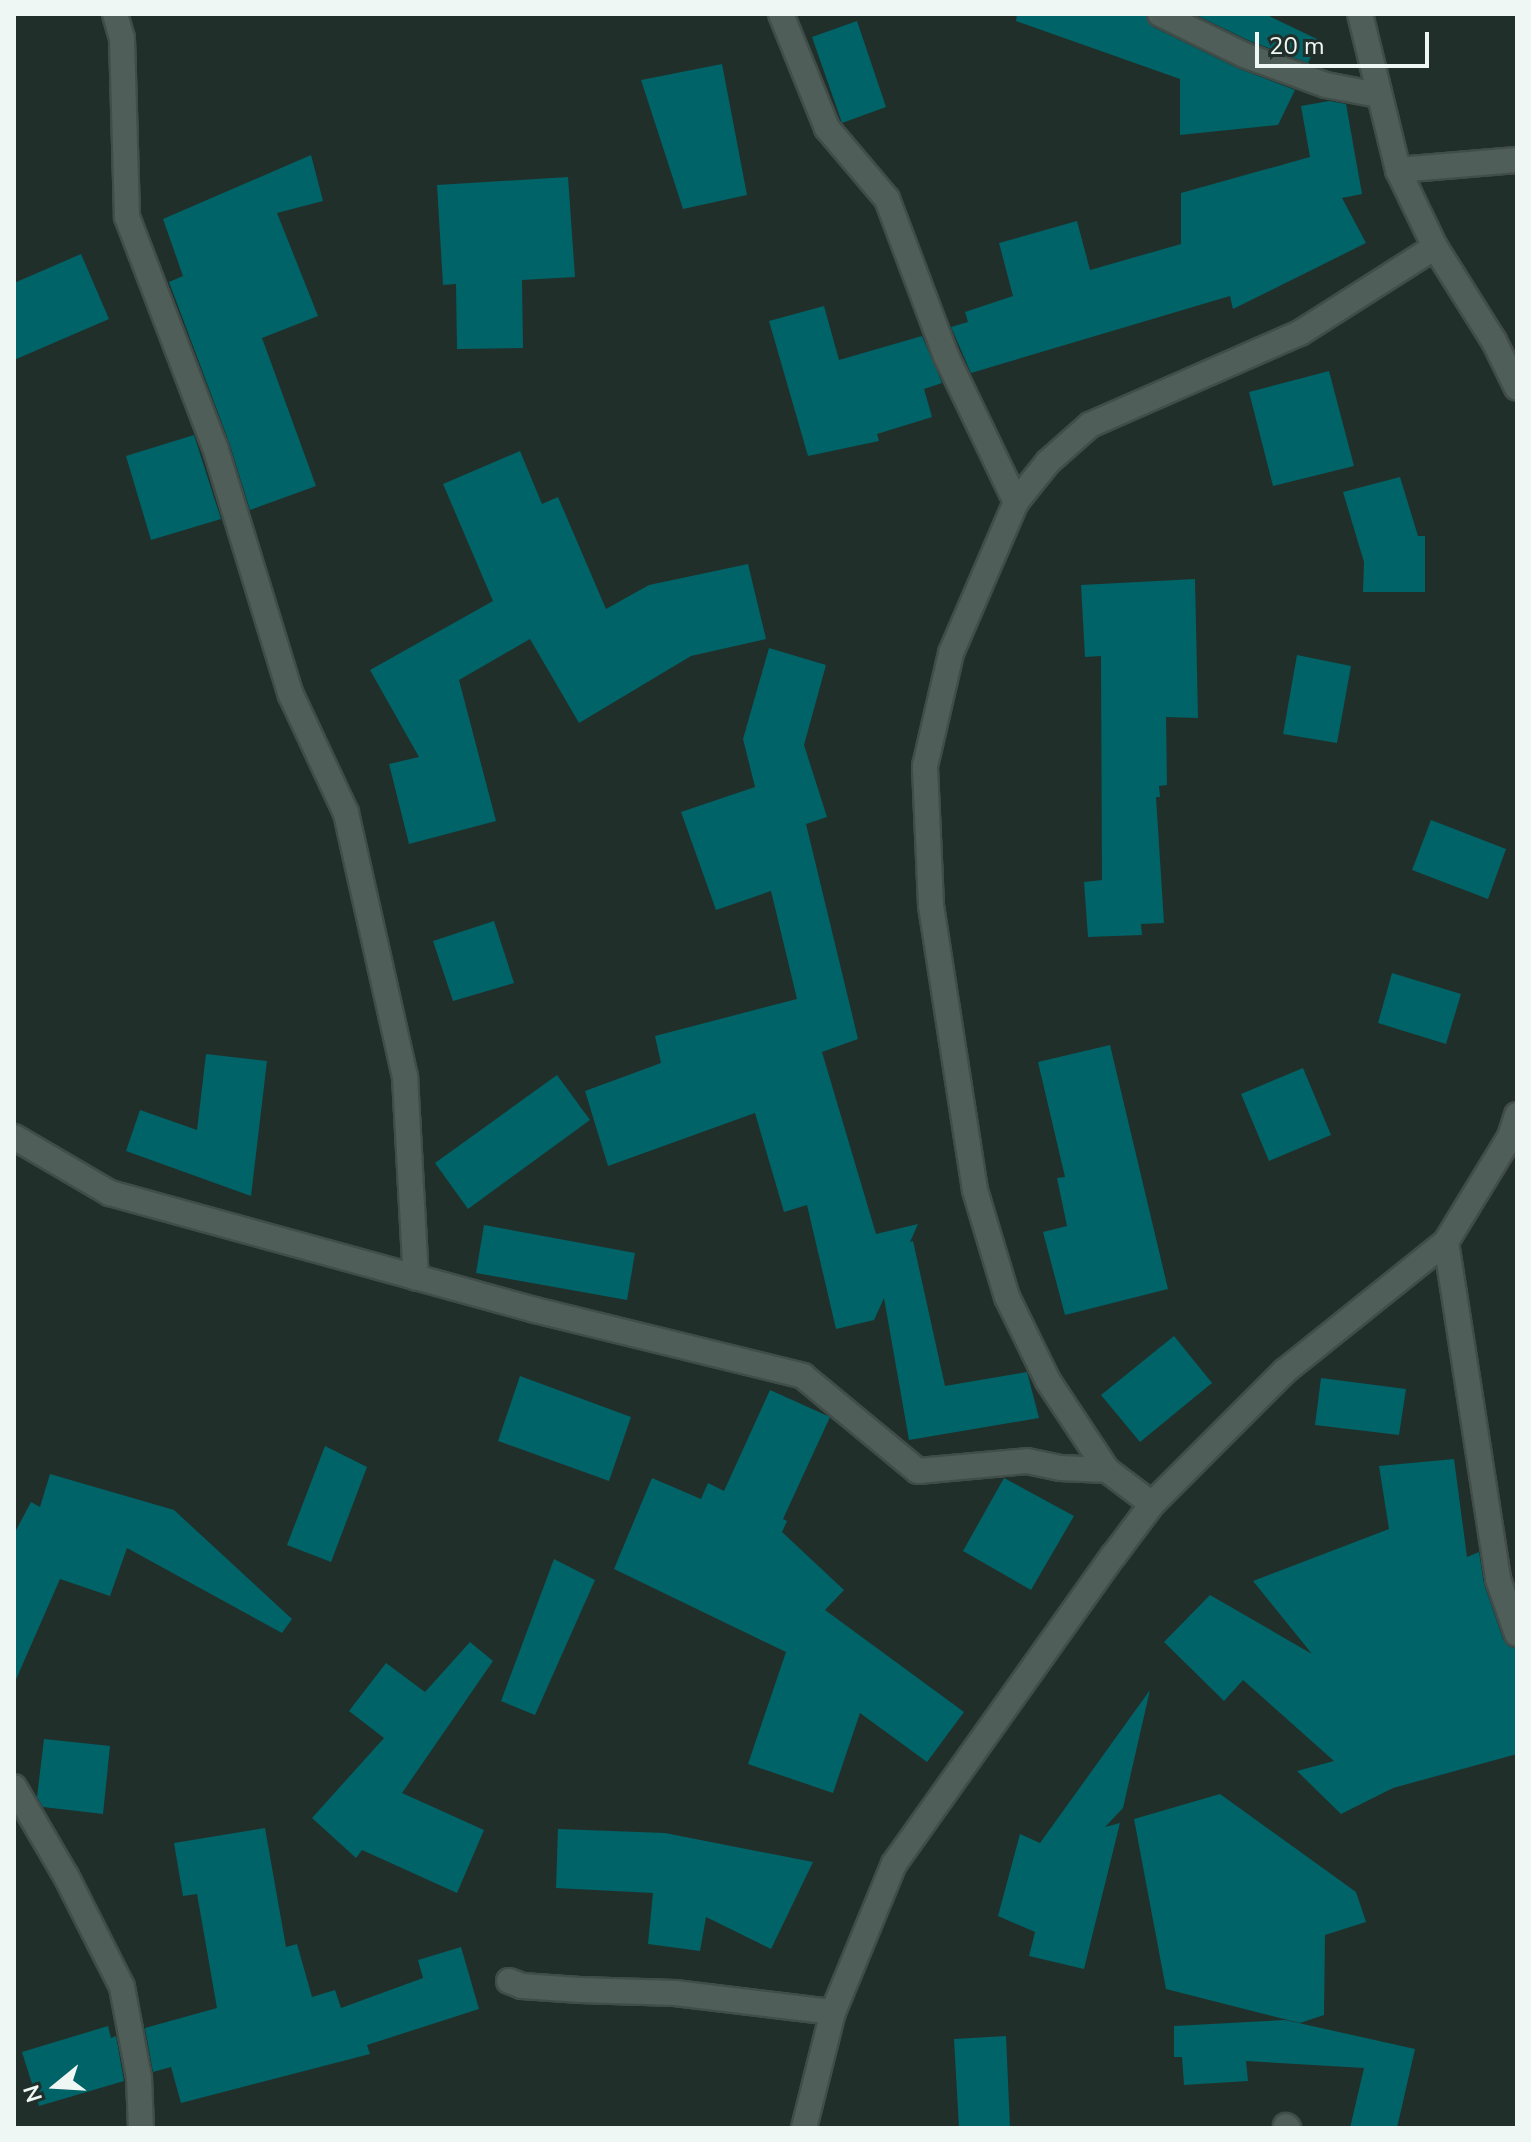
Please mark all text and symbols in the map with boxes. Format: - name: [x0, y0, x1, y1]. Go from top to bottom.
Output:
- scale bar: [1259, 16, 1433, 66]
- text: 20 m: [1269, 30, 1325, 62]
- north arrow: [16, 2046, 96, 2126]
- text: N: [16, 2081, 50, 2106]

